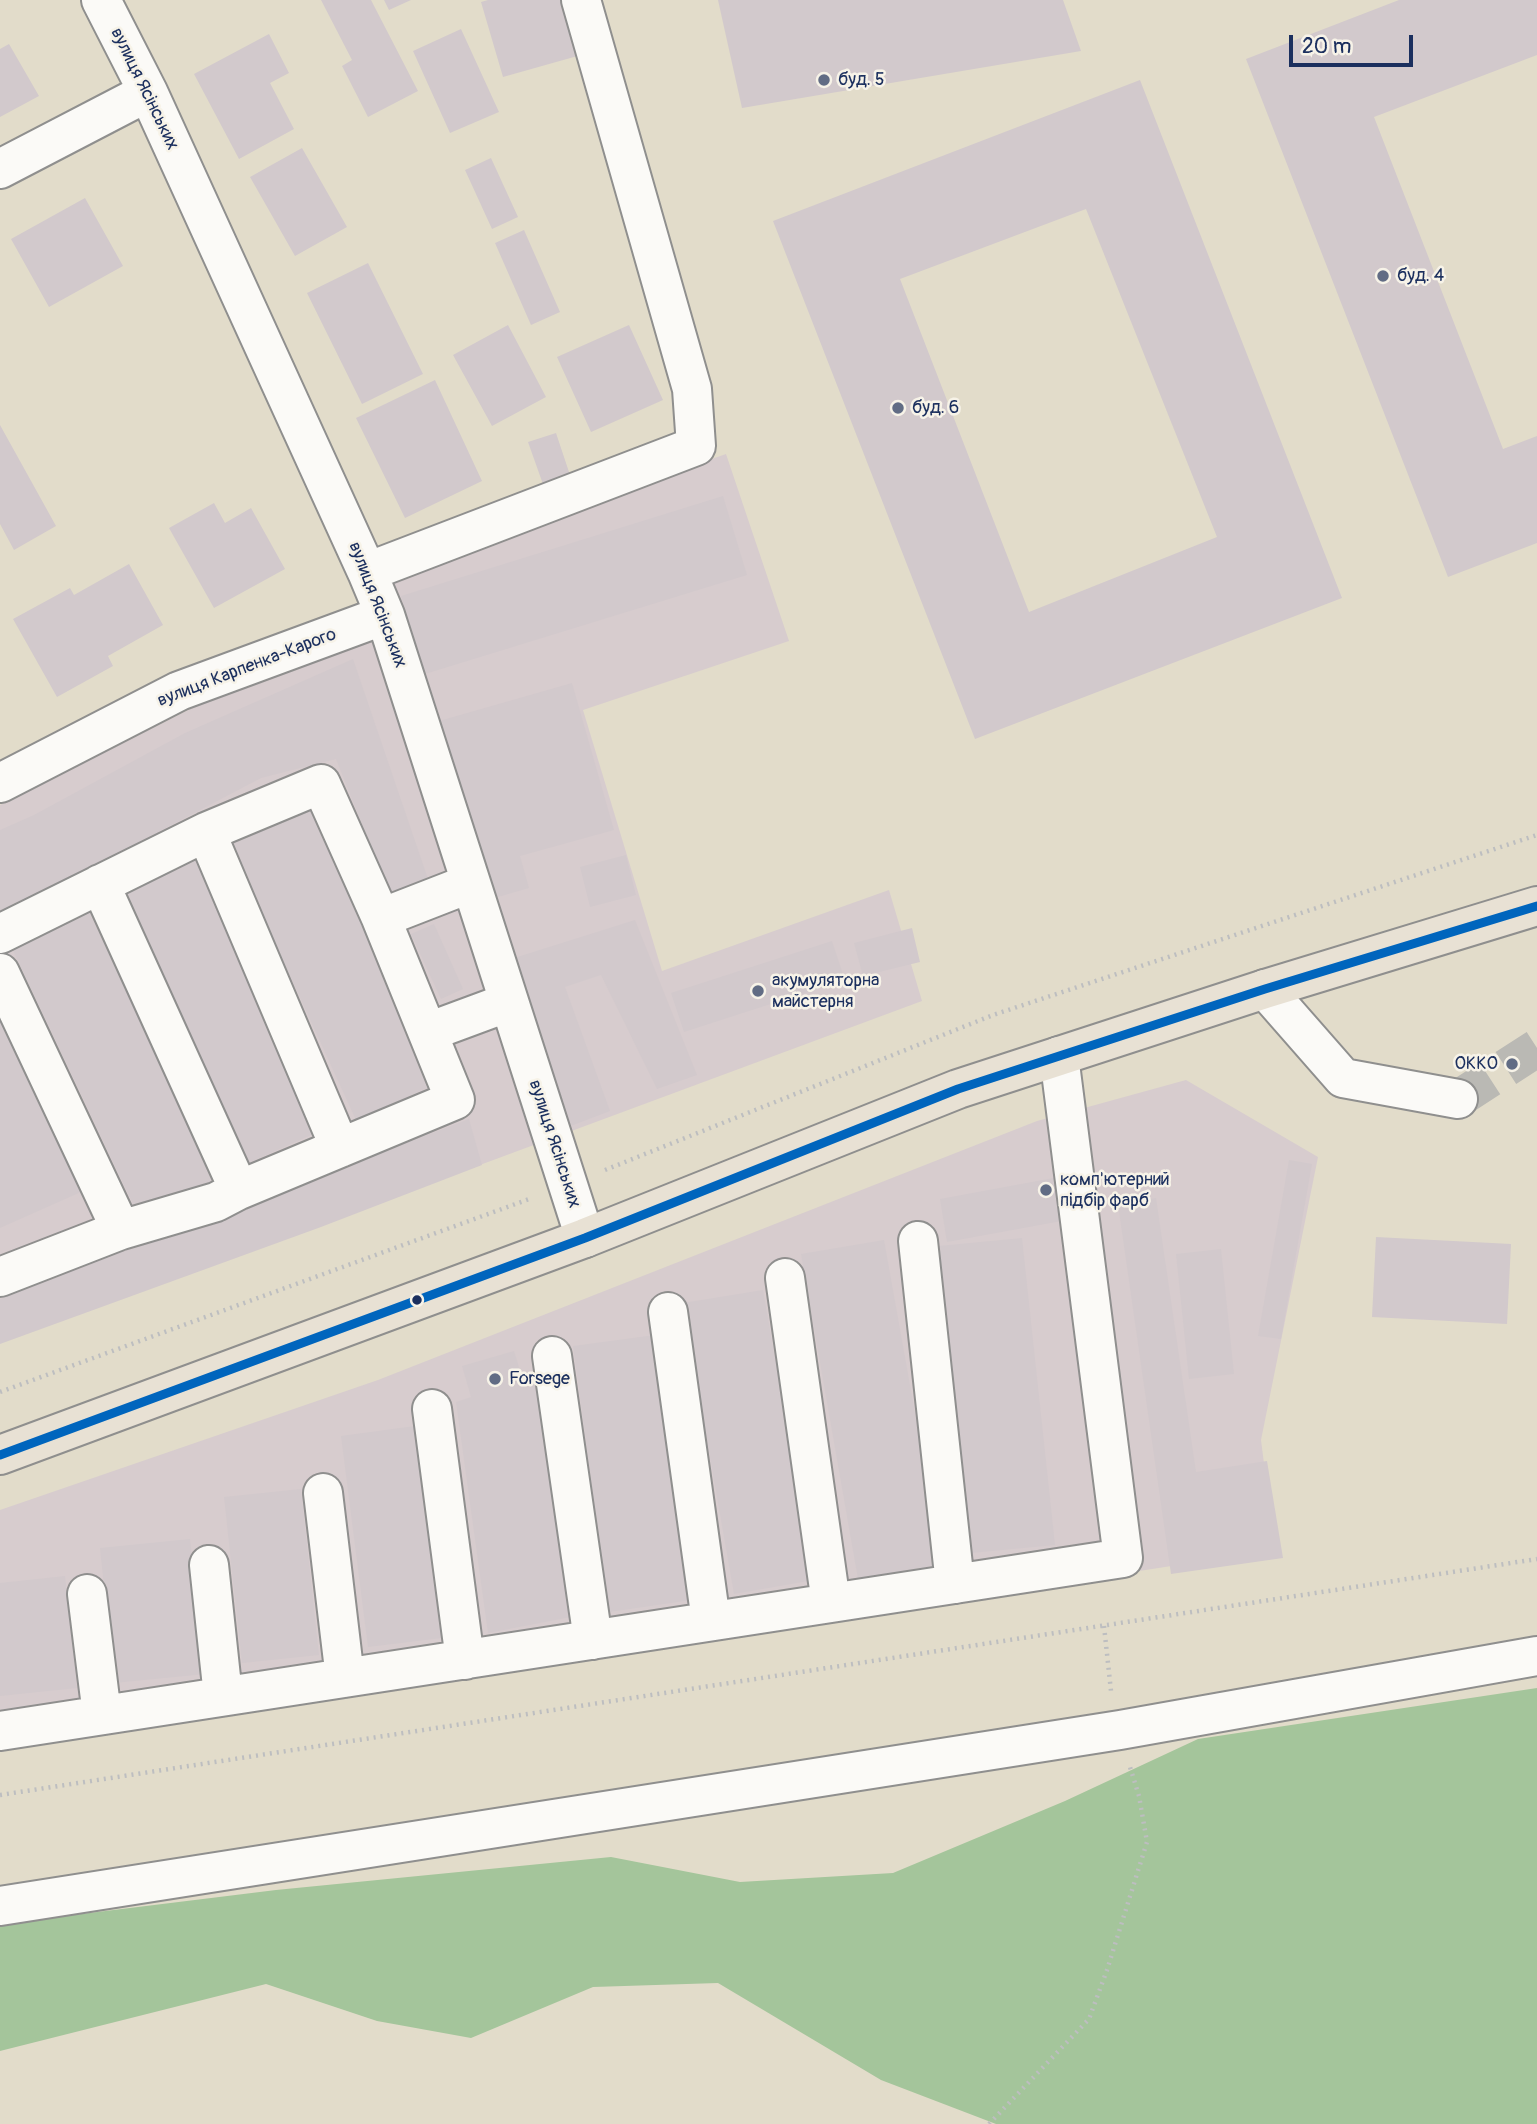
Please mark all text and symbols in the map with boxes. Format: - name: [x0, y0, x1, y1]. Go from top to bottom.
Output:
- scale bar: [1292, 21, 1416, 65]
- street label: вулиця Ясінських: [105, 24, 183, 154]
- text: 20 m: [1302, 33, 1351, 60]
- place label: буд. 5: [838, 69, 884, 91]
- marker: буд. 5: [816, 72, 832, 88]
- place label: буд. 4: [1397, 265, 1444, 287]
- marker: буд. 4: [1375, 268, 1391, 284]
- place label: буд. 6: [912, 397, 959, 419]
- marker: буд. 6: [890, 400, 906, 416]
- street label: вулиця Ясінських: [343, 539, 411, 671]
- street label: вулиця Карпенка-Карого: [154, 624, 340, 712]
- place label: акумуляторна майстерня: [772, 970, 879, 1012]
- marker: акумуляторна майстерня: [750, 983, 766, 999]
- place label: ОККО: [1454, 1053, 1498, 1075]
- marker: ОККО: [1504, 1056, 1520, 1072]
- street label: вулиця Ясінських: [523, 1077, 585, 1211]
- place label: комп'ютерний підбір фарб: [1060, 1169, 1170, 1212]
- marker: комп'ютерний підбір фарб: [1038, 1182, 1054, 1198]
- unlabelled marker: [410, 1293, 424, 1307]
- place label: Forsege: [509, 1368, 570, 1390]
- marker: Forsege: [487, 1371, 503, 1387]

